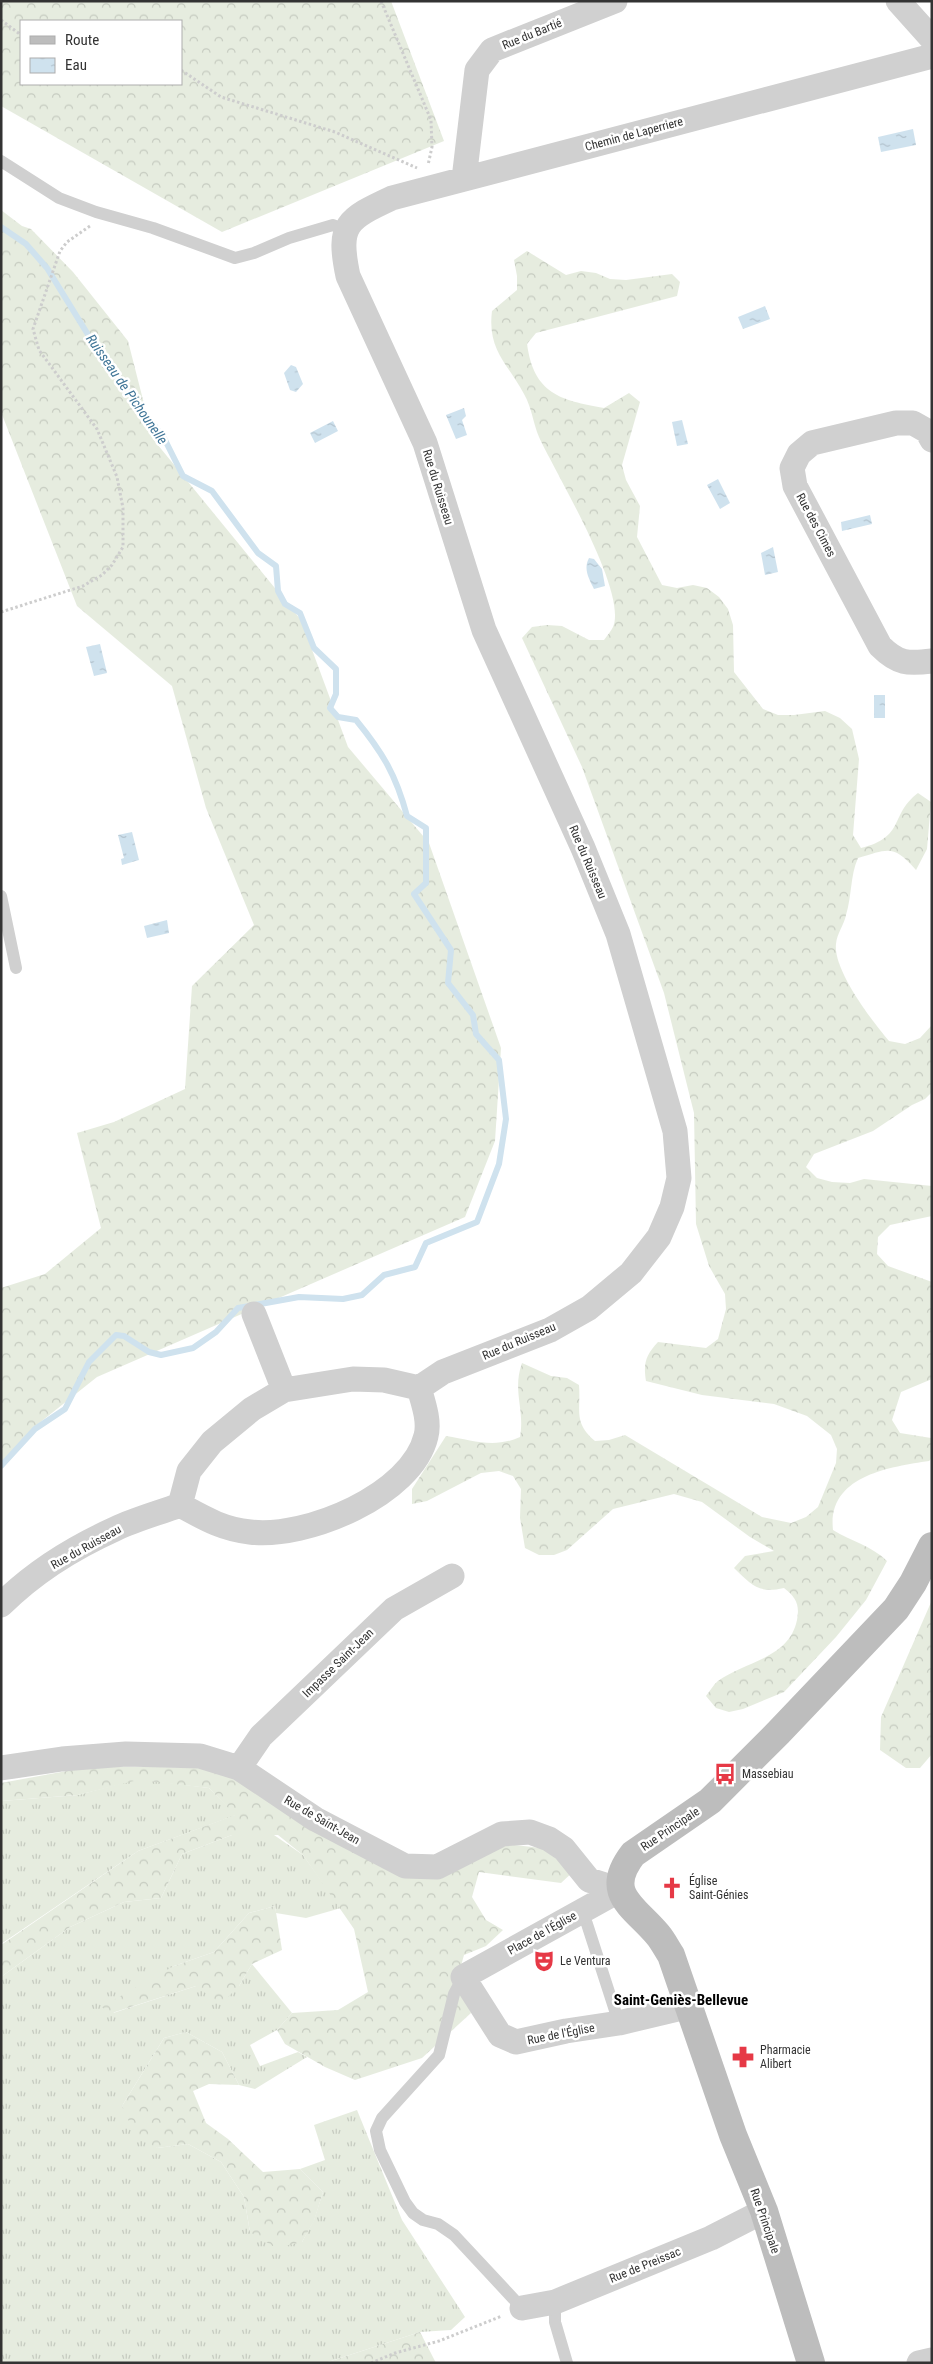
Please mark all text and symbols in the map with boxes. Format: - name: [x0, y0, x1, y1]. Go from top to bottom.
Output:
- street label: Rue du Bartié: [500, 16, 564, 52]
- legend: [20, 20, 182, 85]
- text: Route: [65, 31, 99, 49]
- text: Eau: [65, 56, 87, 74]
- street label: Chemin de Laperriere: [584, 114, 685, 154]
- water label: Ruisseau de Pichounelle: [83, 331, 171, 447]
- street label: Rue du Ruisseau: [420, 448, 456, 527]
- street label: Rue des Cimes: [793, 491, 839, 559]
- street label: Rue du Ruisseau: [566, 823, 610, 901]
- street label: Rue du Ruisseau: [480, 1319, 558, 1363]
- street label: Rue du Ruisseau: [48, 1522, 124, 1572]
- street label: Impasse Saint-Jean: [300, 1626, 376, 1700]
- bus stop icon: Massebiau: [712, 1761, 738, 1787]
- place label: Massebiau: [742, 1767, 794, 1781]
- street label: Rue de Saint-Jean: [282, 1793, 362, 1847]
- street label: Rue Principale: [638, 1804, 702, 1854]
- place label: Église Saint-Génies: [689, 1873, 748, 1902]
- church icon: Église Saint-Génies: [659, 1875, 685, 1901]
- street label: Place de l'Église: [505, 1907, 579, 1958]
- theatre icon: Le Ventura: [531, 1948, 557, 1974]
- place label: Le Ventura: [560, 1954, 611, 1968]
- district label: Saint-Geniès-Bellevue: [614, 1991, 748, 2009]
- street label: Rue de l'Église: [526, 2020, 596, 2047]
- place label: Pharmacie Alibert: [760, 2043, 811, 2071]
- pharmacy icon: Pharmacie Alibert: [730, 2044, 756, 2070]
- street label: Rue Principale: [747, 2187, 783, 2256]
- street label: Rue de Preissac: [607, 2244, 683, 2286]

